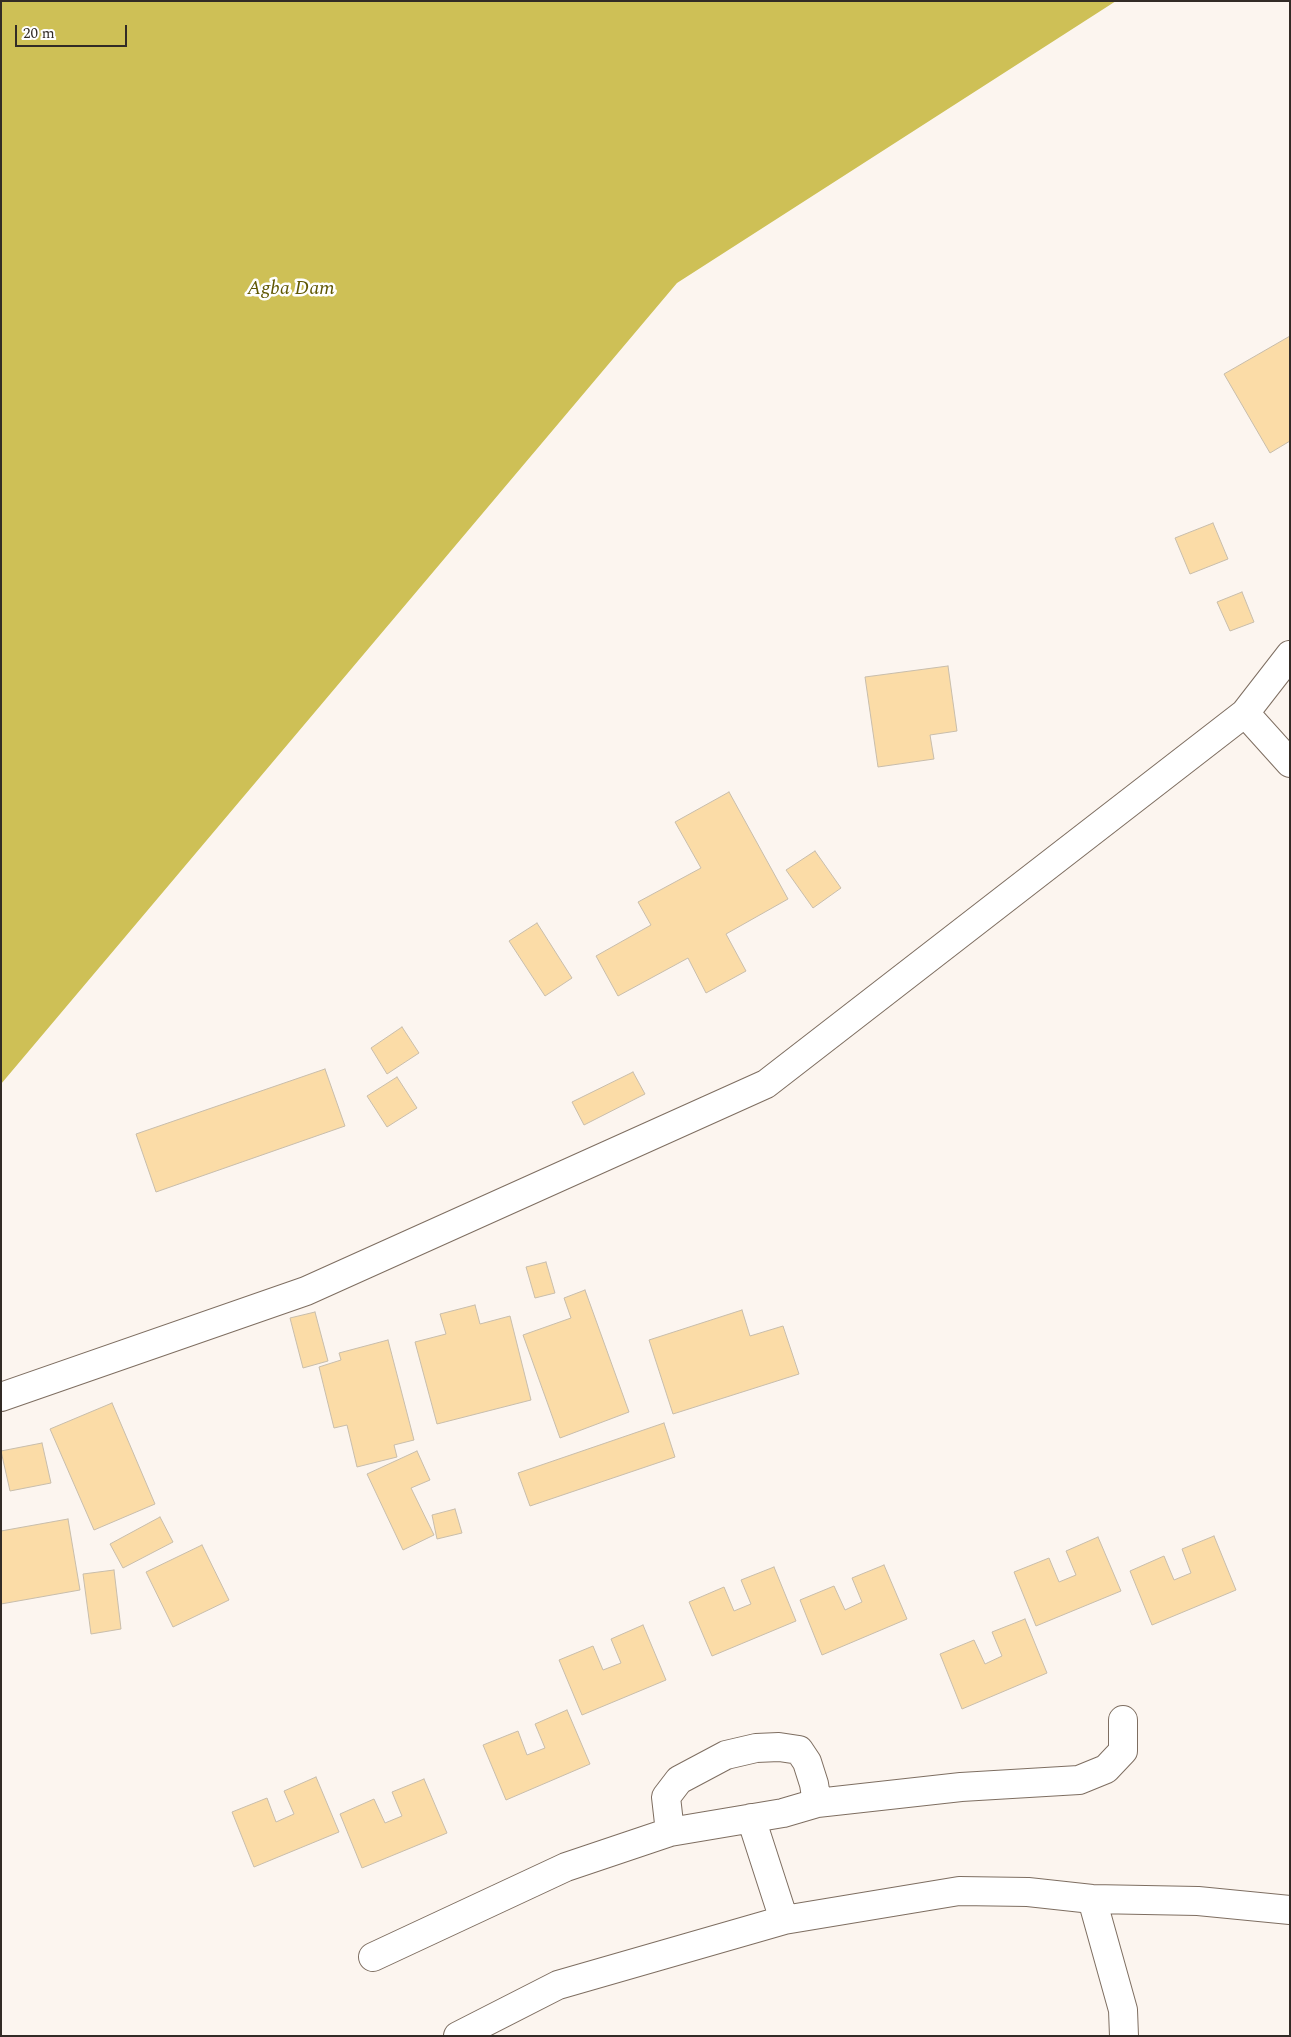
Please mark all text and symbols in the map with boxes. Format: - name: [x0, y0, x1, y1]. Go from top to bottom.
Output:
- scale bar: [18, 15, 130, 47]
- text: 20 m: [23, 22, 55, 45]
- water label: Agba Dam: [247, 278, 335, 302]

